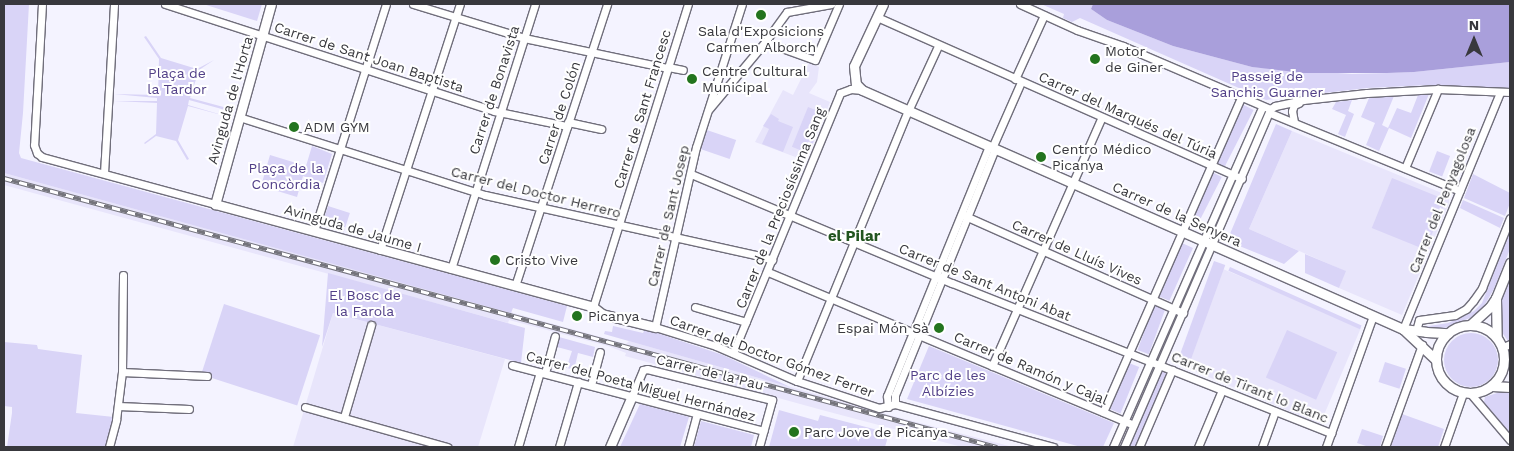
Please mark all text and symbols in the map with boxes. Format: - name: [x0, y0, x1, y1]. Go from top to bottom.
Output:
- marker: Sala d'Exposicions Carmen Alborch: [755, 9, 767, 21]
- north arrow: [1449, 15, 1499, 65]
- text: N: [1469, 17, 1479, 33]
- street label: Carrer de Sant Joan Baptista: [272, 18, 466, 96]
- street label: Carrer de Bonavista: [465, 23, 523, 157]
- place label: Sala d'Exposicions Carmen Alborch: [698, 23, 824, 56]
- street label: Carrer de Sant Francesc: [610, 27, 674, 191]
- street label: Avinguda de l'Horta: [204, 34, 256, 166]
- place label: Motor de Giner: [1105, 43, 1163, 75]
- marker: Motor de Giner: [1089, 53, 1101, 65]
- street label: Carrer de Colón: [534, 59, 584, 167]
- place label: Centre Cultural Municipal: [702, 63, 807, 95]
- park label: Plaça de la Tardor: [147, 65, 207, 98]
- street label: Carrer del Marqués del Túria: [1035, 68, 1221, 162]
- park label: Passeig de Sanchis Guarner: [1211, 68, 1323, 100]
- marker: Centre Cultural Municipal: [686, 73, 698, 85]
- street label: Carrer de la Preciosíssima Sang: [732, 105, 828, 311]
- place label: ADM GYM: [304, 119, 370, 135]
- marker: ADM GYM: [288, 121, 300, 133]
- street label: Carrer del Penyagolosa: [1405, 124, 1479, 276]
- place label: Centro Médico Picanya: [1052, 141, 1151, 174]
- street label: Carrer de Sant Josep: [643, 143, 693, 289]
- marker: Centro Médico Picanya: [1034, 150, 1048, 164]
- park label: Plaça de la Concòrdia: [248, 160, 324, 192]
- street label: Carrer del Doctor Herrero: [449, 163, 623, 221]
- street label: Carrer de la Senyera: [1110, 178, 1244, 250]
- street label: Avinguda de Jaume I: [282, 200, 424, 256]
- street label: Carrer de Lluís Vives: [1009, 216, 1145, 288]
- district label: el Pilar: [828, 228, 880, 246]
- street label: Carrer de Sant Antoni Abat: [896, 239, 1074, 325]
- place label: Cristo Vive: [505, 252, 579, 268]
- marker: Cristo Vive: [489, 254, 501, 266]
- park label: El Bosc de la Farola: [329, 287, 401, 320]
- place label: Picanya: [588, 308, 639, 324]
- marker: Picanya: [570, 309, 584, 323]
- street label: Carrer del Doctor Gómez Ferrer: [667, 311, 877, 401]
- place label: Espai Món Sà: [837, 320, 929, 336]
- marker: Espai Món Sà: [933, 322, 945, 334]
- street label: Carrer de Ramón y Cajal: [951, 328, 1111, 408]
- street label: Carrer del Poeta Miguel Hernández: [523, 347, 759, 425]
- street label: Carrer de Tirant lo Blanc: [1169, 348, 1331, 426]
- street label: Carrer de la Pau: [654, 350, 766, 394]
- park label: Parc de les Albízies: [910, 367, 986, 400]
- place label: Parc Jove de Picanya: [804, 424, 948, 440]
- marker: Parc Jove de Picanya: [788, 426, 800, 438]

